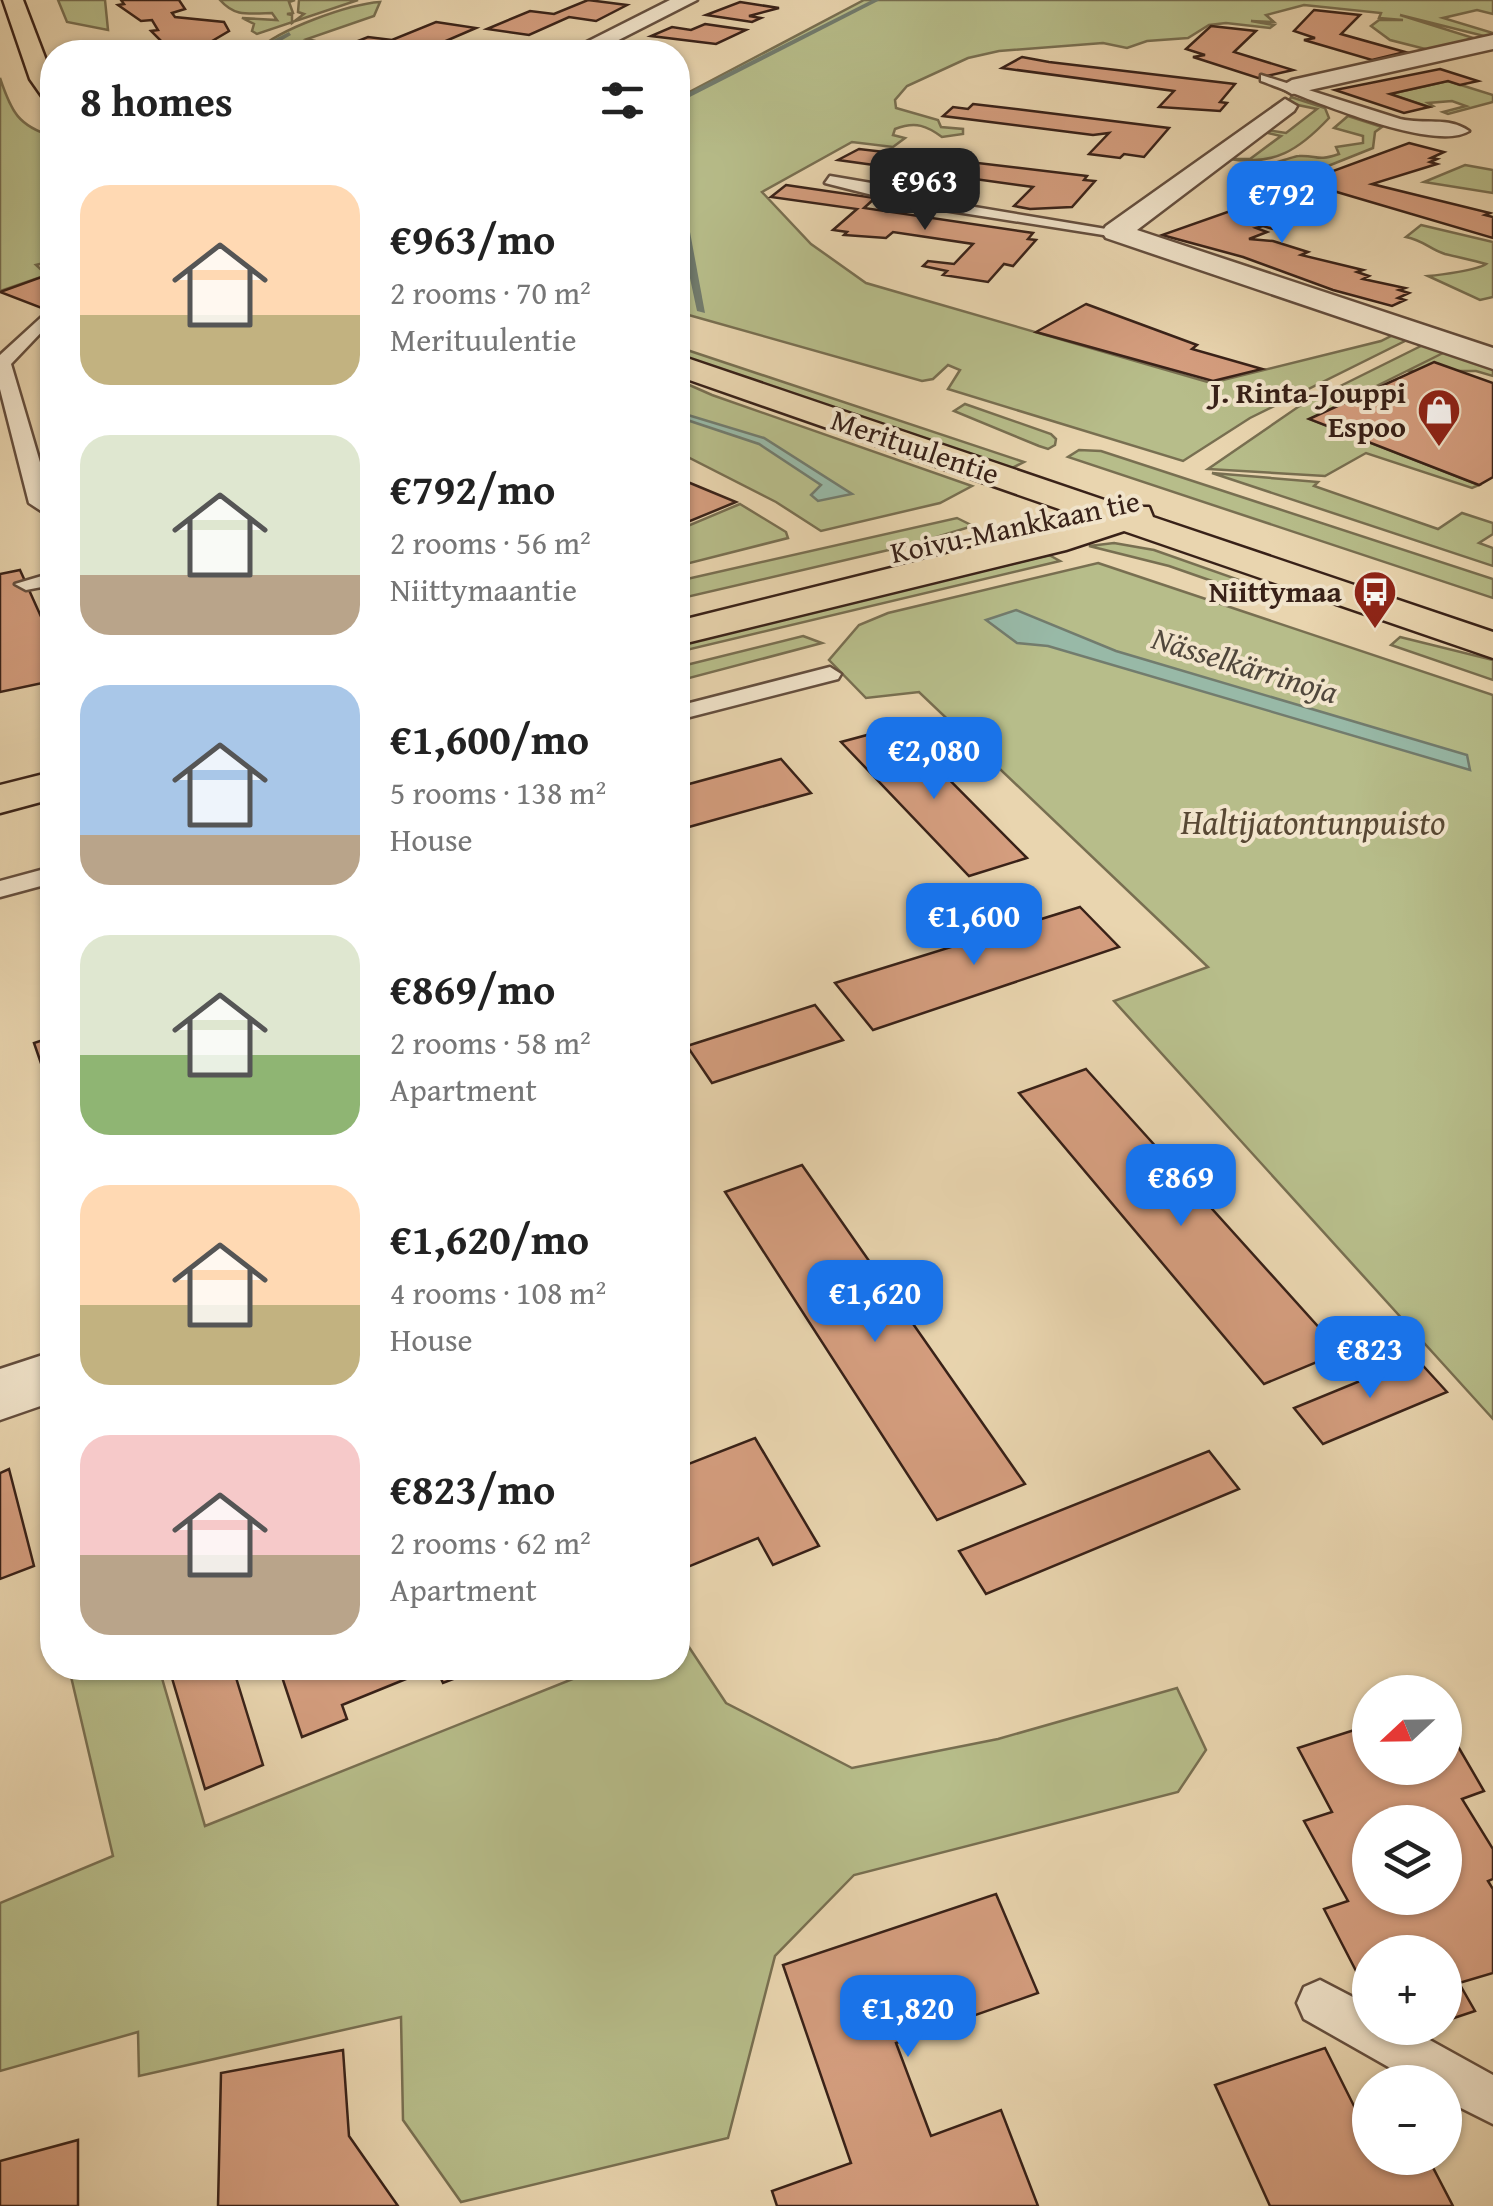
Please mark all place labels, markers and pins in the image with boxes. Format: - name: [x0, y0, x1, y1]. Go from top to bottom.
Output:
- pin: €963: [866, 148, 984, 233]
- pin: €792: [1223, 161, 1341, 246]
- place label: J. Rinta-Jouppi Espoo: [1205, 370, 1406, 448]
- shop icon: J. Rinta-Jouppi Espoo: [1416, 387, 1462, 448]
- place label: Niittymaa: [1209, 569, 1343, 613]
- bus stop icon: Niittymaa: [1352, 569, 1398, 630]
- pin: €2,080: [853, 717, 1015, 802]
- pin: €1,600: [893, 883, 1055, 968]
- pin: €869: [1122, 1144, 1240, 1229]
- pin: €1,620: [794, 1260, 956, 1345]
- pin: €823: [1311, 1316, 1429, 1401]
- pin: €1,820: [827, 1975, 989, 2060]

